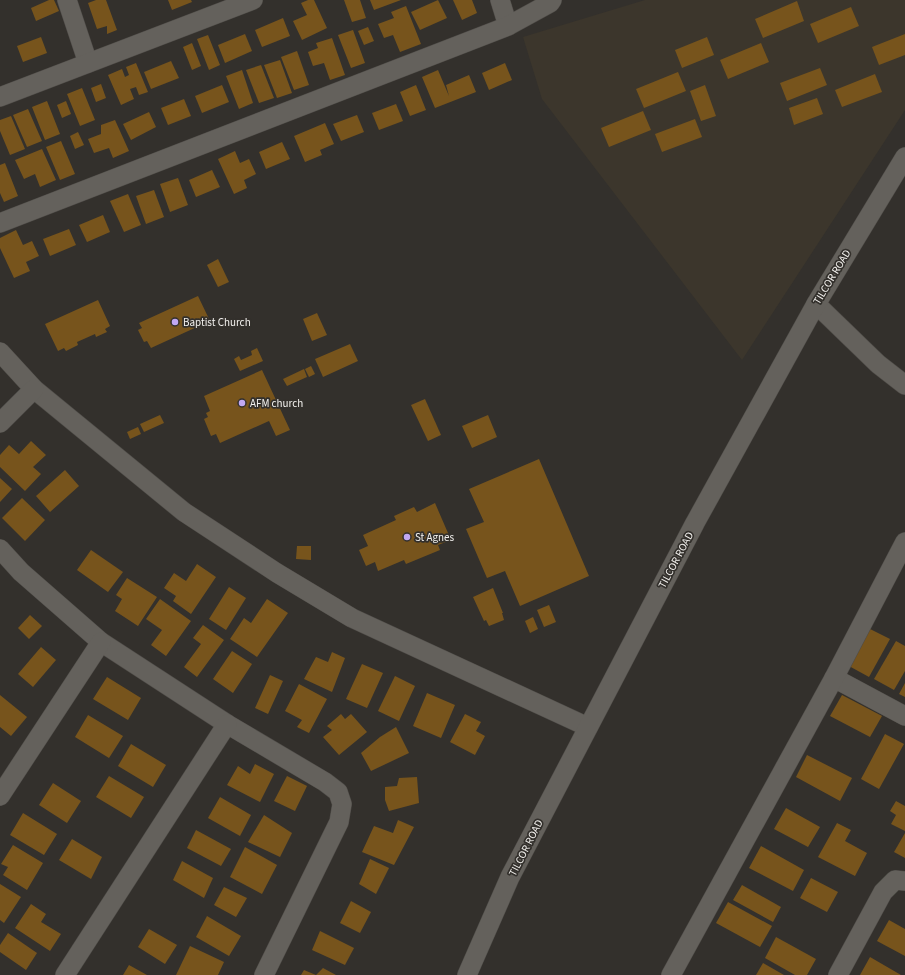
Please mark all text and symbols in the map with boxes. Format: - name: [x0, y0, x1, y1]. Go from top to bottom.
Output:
- street label: TILCOR ROAD: [810, 246, 854, 307]
- place label: Baptist Church: [183, 315, 251, 330]
- marker: Baptist Church: [170, 317, 180, 327]
- place label: AFM church: [250, 396, 303, 411]
- marker: AFM church: [237, 398, 247, 408]
- street label: TILCOR ROAD: [655, 529, 697, 591]
- place label: St Agnes: [415, 530, 455, 545]
- marker: St Agnes: [402, 532, 412, 542]
- street label: TILCOR ROAD: [505, 817, 547, 879]

